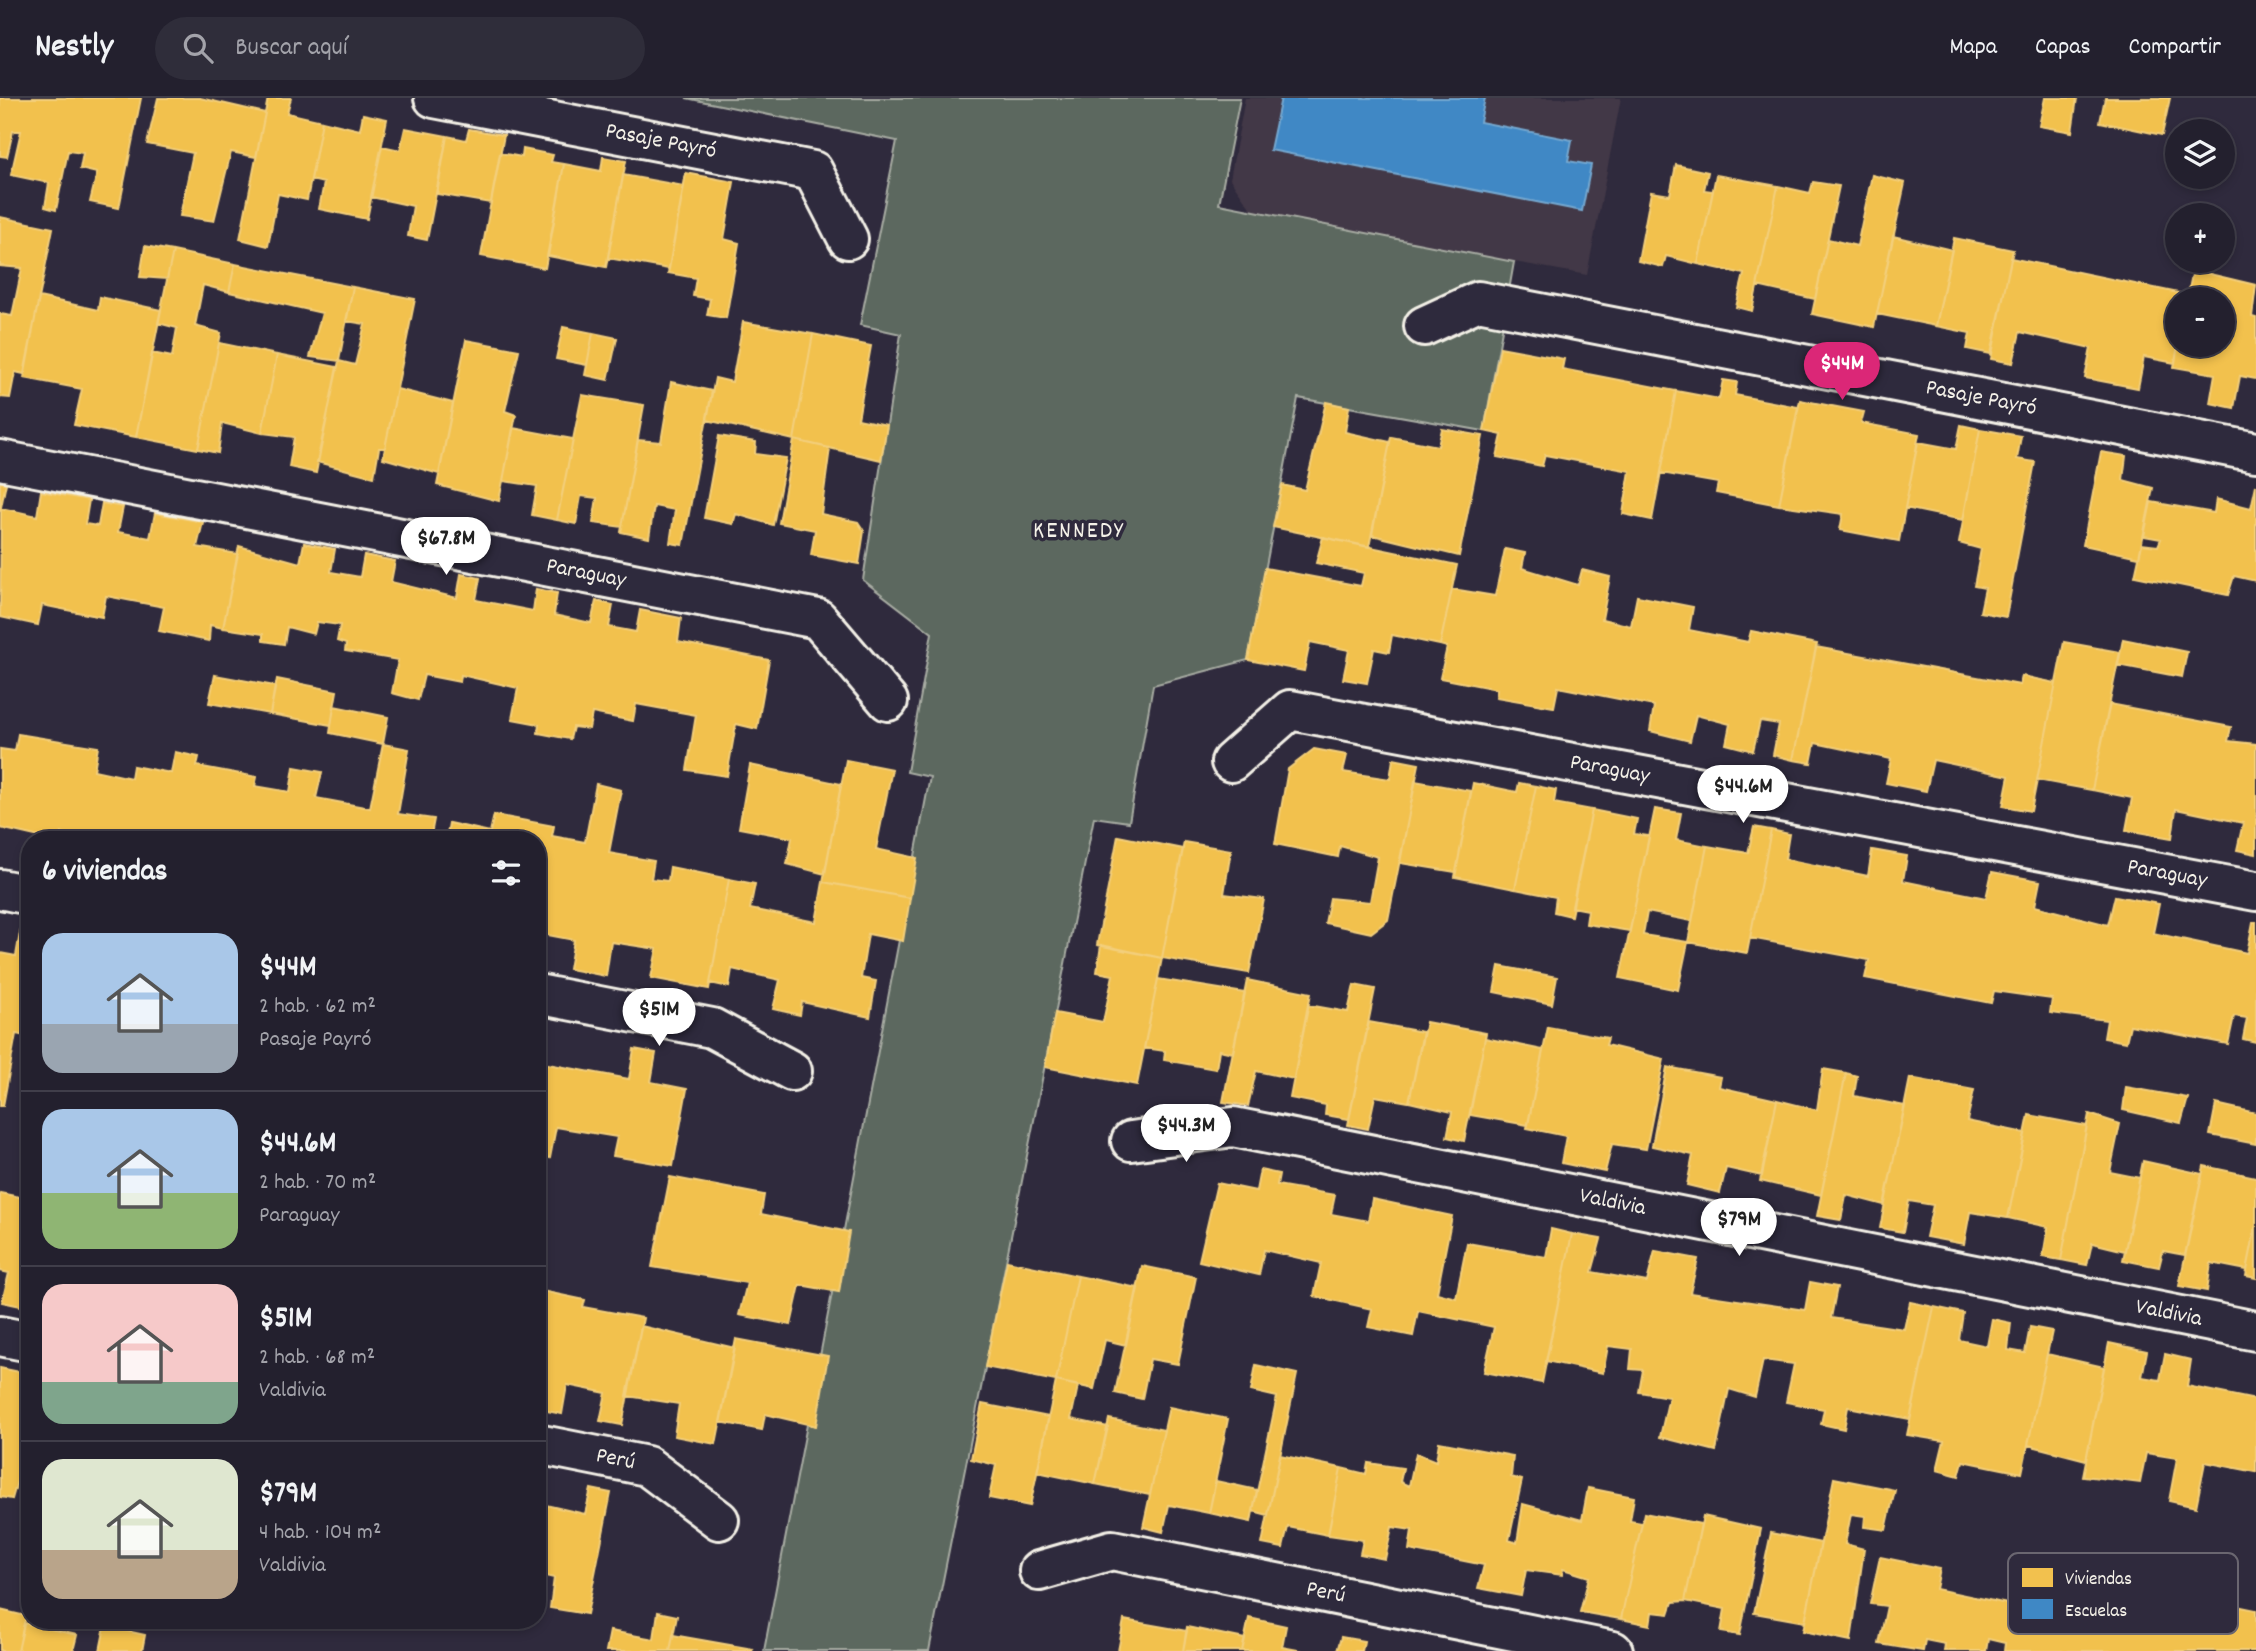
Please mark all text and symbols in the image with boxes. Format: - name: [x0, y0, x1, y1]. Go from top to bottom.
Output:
- search box: [155, 17, 645, 80]
- text: Nestly: [35, 25, 113, 72]
- icon: search: [179, 29, 217, 67]
- text: Buscar aquí: [235, 30, 348, 67]
- text: Mapa: [1949, 31, 1997, 65]
- text: Capas: [2035, 31, 2091, 65]
- text: Compartir: [2129, 31, 2221, 65]
- street label: Pasaje Payró: [602, 115, 719, 169]
- map controls: [2165, 119, 2235, 357]
- button: layers: [2165, 119, 2235, 189]
- button: +: [2165, 203, 2235, 273]
- button: −: [2165, 287, 2235, 357]
- pin: $44M: [1801, 342, 1883, 402]
- text: $44M: [1820, 348, 1864, 381]
- street label: Pasaje Payró: [1923, 372, 2039, 426]
- district label: KENNEDY: [1033, 515, 1125, 549]
- pin: $67.8M: [389, 518, 503, 577]
- text: $67.8M: [417, 523, 475, 556]
- street label: Paraguay: [543, 550, 629, 598]
- street label: Paraguay: [1567, 746, 1653, 794]
- pin: $44.6M: [1686, 766, 1800, 825]
- text: $44.6M: [1713, 771, 1773, 804]
- street label: Paraguay: [2124, 851, 2210, 898]
- text: 6 viviendas: [42, 852, 167, 895]
- icon: filters: [487, 854, 525, 892]
- text: $44M: [259, 948, 317, 991]
- icon: home: [98, 961, 182, 1045]
- pin: $51M: [618, 988, 700, 1048]
- text: 2 hab. · 62 m²: [259, 991, 376, 1024]
- text: $51M: [639, 994, 679, 1027]
- text: Pasaje Payró: [259, 1024, 371, 1057]
- pin: $44.3M: [1129, 1104, 1243, 1164]
- text: $44.3M: [1157, 1110, 1215, 1143]
- text: $44.6M: [259, 1124, 336, 1167]
- icon: home: [98, 1137, 182, 1221]
- text: 2 hab. · 70 m²: [259, 1167, 376, 1200]
- street label: Valdivia: [1576, 1180, 1650, 1226]
- pin: $79M: [1698, 1198, 1780, 1258]
- text: Paraguay: [259, 1200, 340, 1233]
- text: $79M: [1717, 1204, 1761, 1237]
- street label: Valdivia: [2133, 1291, 2206, 1337]
- text: $51M: [259, 1299, 312, 1342]
- icon: home: [98, 1312, 182, 1396]
- text: 2 hab. · 68 m²: [259, 1342, 375, 1375]
- text: Valdivia: [259, 1375, 326, 1408]
- street label: Perú: [593, 1440, 638, 1480]
- text: $79M: [259, 1474, 317, 1517]
- icon: home: [98, 1487, 182, 1571]
- text: 4 hab. · 104 m²: [259, 1517, 381, 1550]
- text: Valdivia: [259, 1550, 326, 1583]
- legend: [2008, 1553, 2238, 1634]
- text: Viviendas: [2065, 1567, 2132, 1594]
- street label: Perú: [1303, 1573, 1348, 1613]
- text: Escuelas: [2065, 1599, 2127, 1626]

